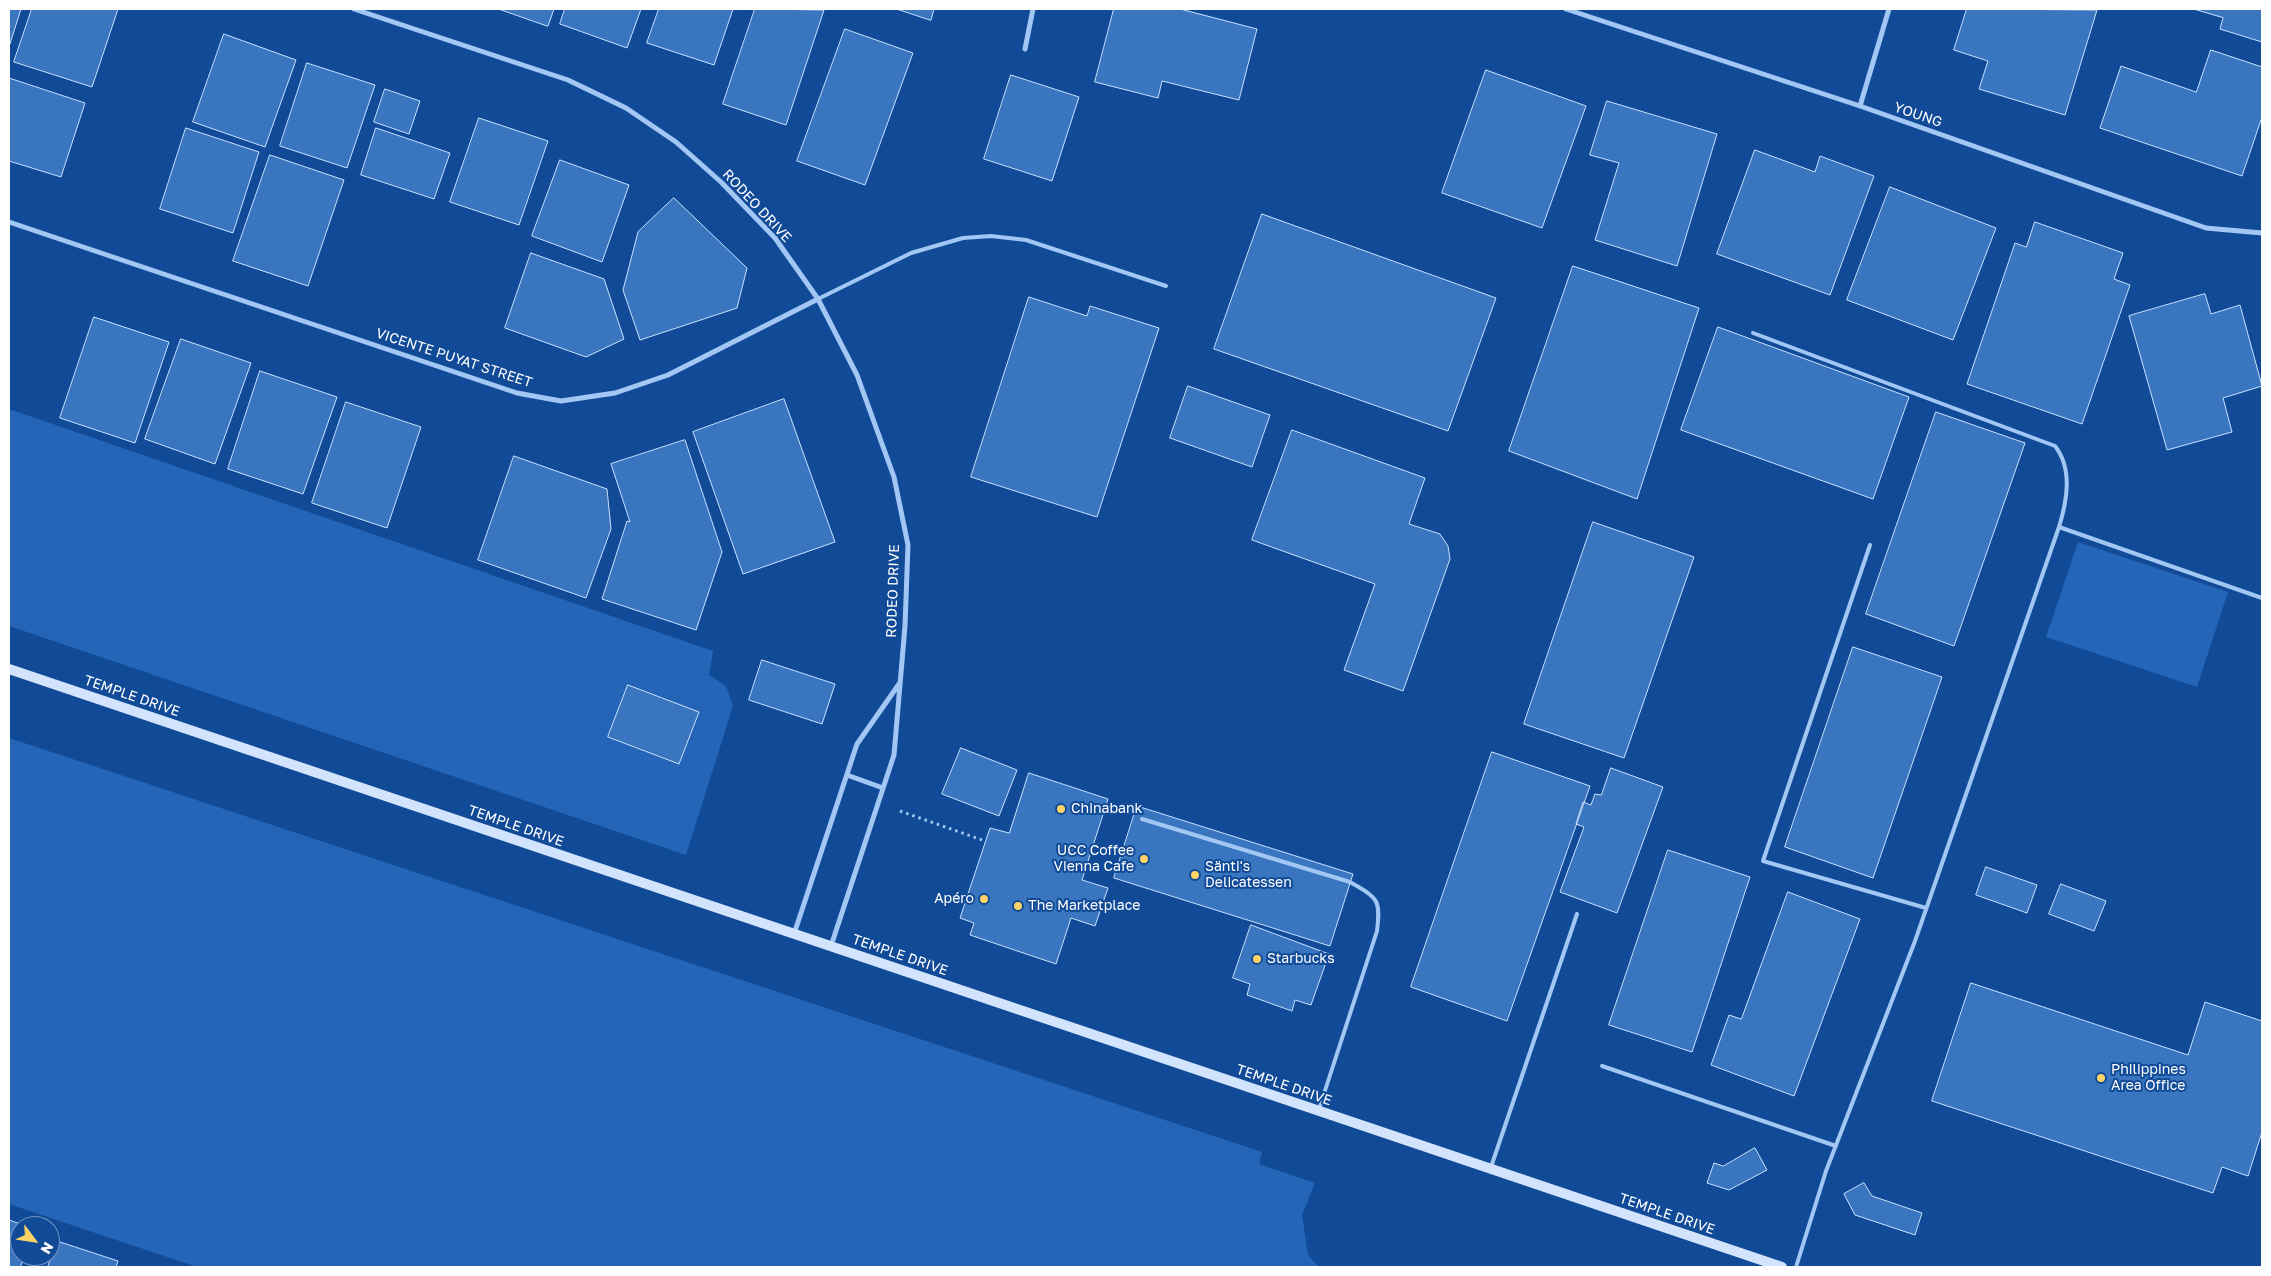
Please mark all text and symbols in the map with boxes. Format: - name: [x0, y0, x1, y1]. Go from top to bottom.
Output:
- street label: YOUNG: [1892, 99, 1944, 131]
- street label: RODEO DRIVE: [719, 166, 795, 246]
- street label: VICENTE PUYAT STREET: [374, 325, 534, 391]
- street label: RODEO DRIVE: [883, 544, 903, 638]
- street label: TEMPLE DRIVE: [82, 672, 182, 720]
- place label: Chinabank: [1071, 801, 1142, 817]
- street label: TEMPLE DRIVE: [466, 802, 566, 850]
- marker: Chinabank: [1055, 803, 1067, 815]
- place label: UCC Coffee Vienna Cafe: [1054, 843, 1134, 876]
- marker: UCC Coffee Vienna Cafe: [1138, 853, 1150, 865]
- place label: Sänti's Delicatessen: [1205, 859, 1292, 892]
- marker: Sänti's Delicatessen: [1189, 869, 1201, 881]
- place label: Apéro: [934, 891, 974, 907]
- marker: Apéro: [978, 893, 990, 905]
- place label: The Marketplace: [1028, 898, 1140, 914]
- marker: The Marketplace: [1012, 900, 1024, 912]
- street label: TEMPLE DRIVE: [850, 931, 950, 979]
- place label: Starbucks: [1267, 951, 1335, 967]
- marker: Starbucks: [1251, 953, 1263, 965]
- street label: TEMPLE DRIVE: [1234, 1061, 1334, 1109]
- place label: Philippines Area Office: [2111, 1062, 2186, 1094]
- marker: Philippines Area Office: [2095, 1072, 2107, 1084]
- street label: TEMPLE DRIVE: [1617, 1190, 1717, 1238]
- north arrow: [10, 1216, 60, 1266]
- text: N: [37, 1240, 57, 1257]

